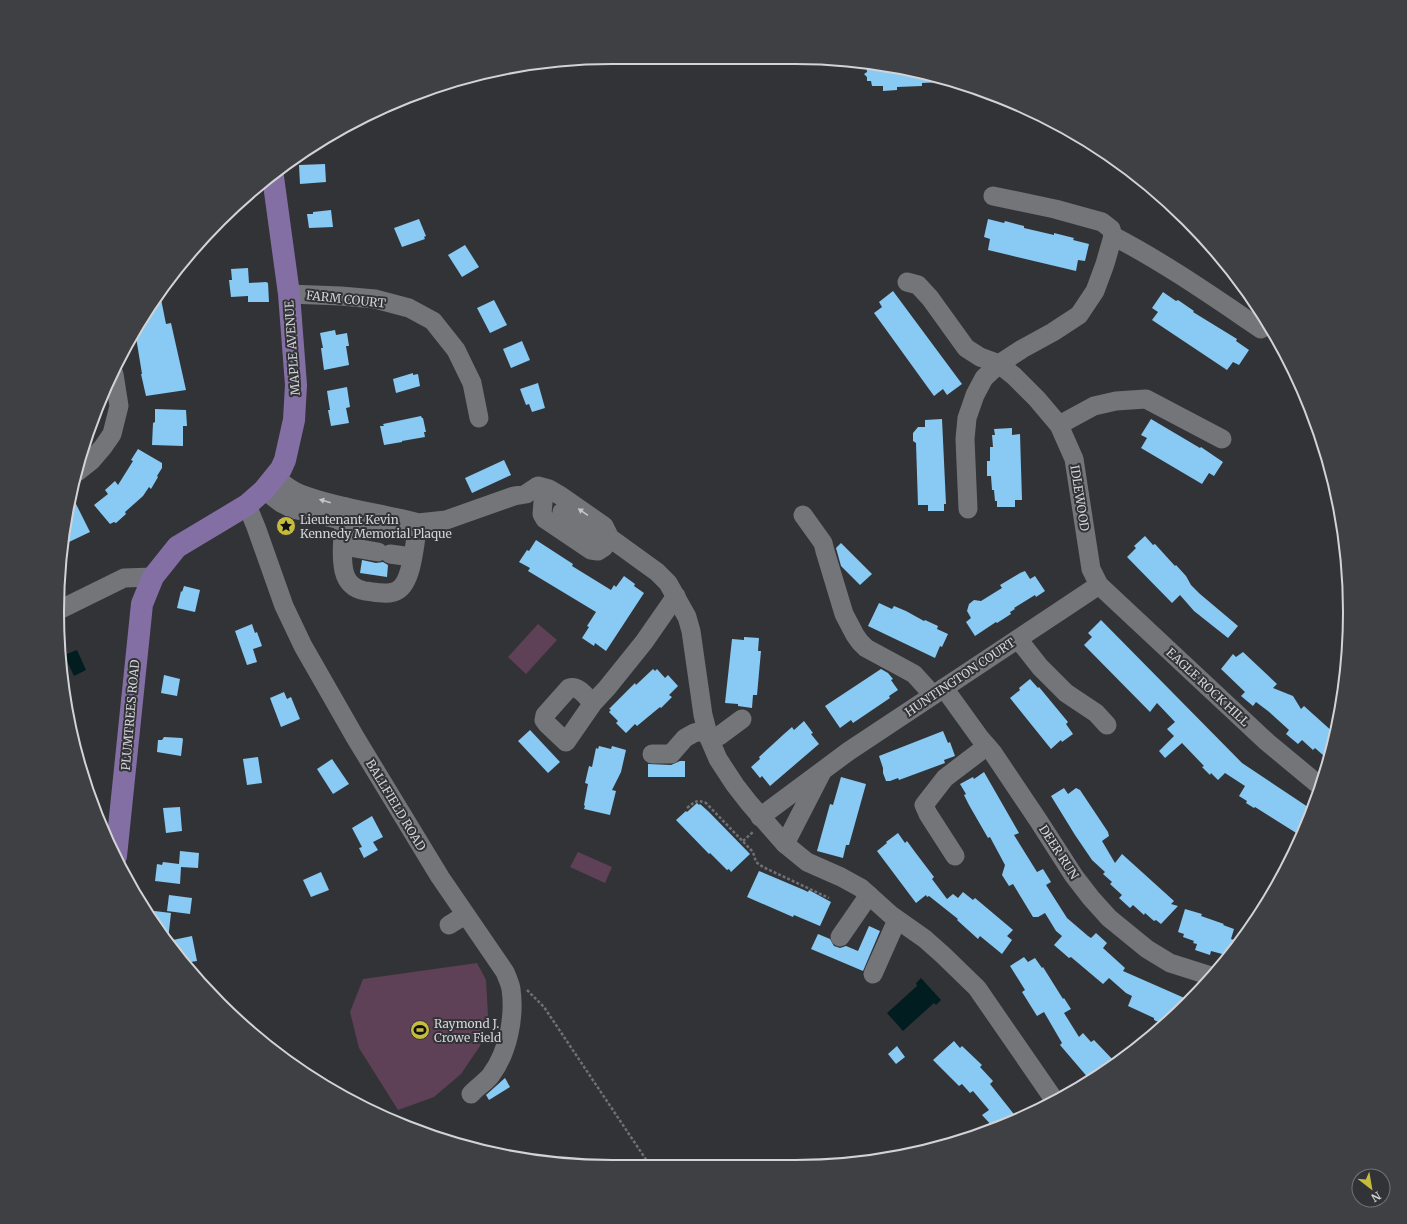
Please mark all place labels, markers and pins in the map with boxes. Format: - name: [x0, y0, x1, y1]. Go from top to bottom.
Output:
- place label: Lieutenant Kevin Kennedy Memorial Plaque: [300, 512, 452, 541]
- place icon: Lieutenant Kevin Kennedy Memorial Plaque: [275, 515, 297, 537]
- place label: Raymond J. Crowe Field: [434, 1016, 501, 1045]
- sports icon: Raymond J. Crowe Field: [409, 1019, 431, 1041]

